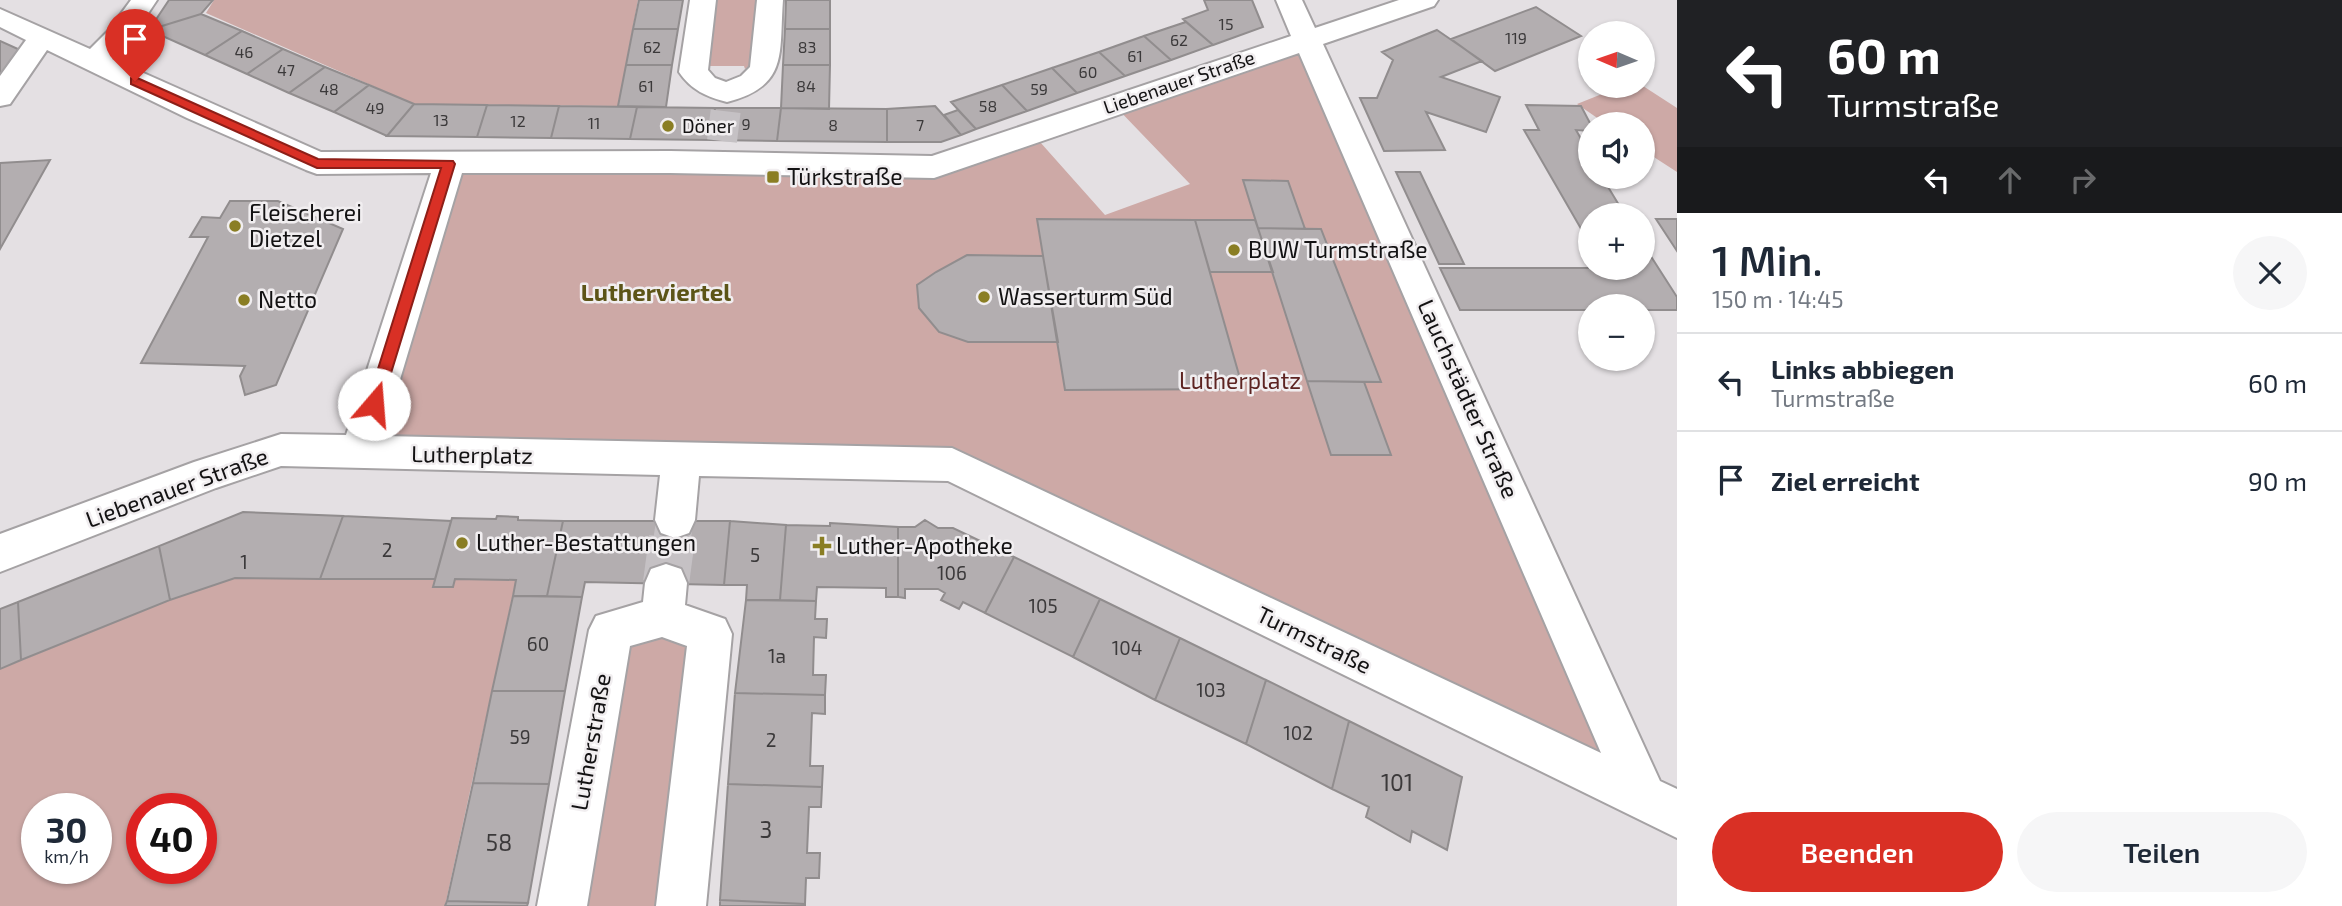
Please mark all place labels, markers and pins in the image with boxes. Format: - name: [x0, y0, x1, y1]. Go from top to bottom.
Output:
- pin: [105, 9, 165, 81]
- place label: Döner: [682, 114, 735, 137]
- marker: Döner: [660, 118, 676, 134]
- place label: Türkstraße: [787, 162, 903, 190]
- marker: Türkstraße: [765, 169, 781, 185]
- place label: Fleischerei Dietzel: [249, 198, 362, 252]
- marker: Fleischerei Dietzel: [227, 218, 243, 234]
- place label: BUW Turmstraße: [1248, 235, 1428, 263]
- marker: BUW Turmstraße: [1226, 242, 1242, 258]
- place label: Wasserturm Süd: [998, 282, 1173, 310]
- place label: Netto: [258, 285, 317, 313]
- marker: Wasserturm Süd: [976, 289, 992, 305]
- marker: Netto: [236, 292, 252, 308]
- place label: Luther-Bestattungen: [476, 528, 696, 556]
- place label: Luther-Apotheke: [836, 531, 1013, 559]
- marker: Luther-Bestattungen: [454, 535, 470, 551]
- marker: Luther-Apotheke: [814, 538, 830, 554]

